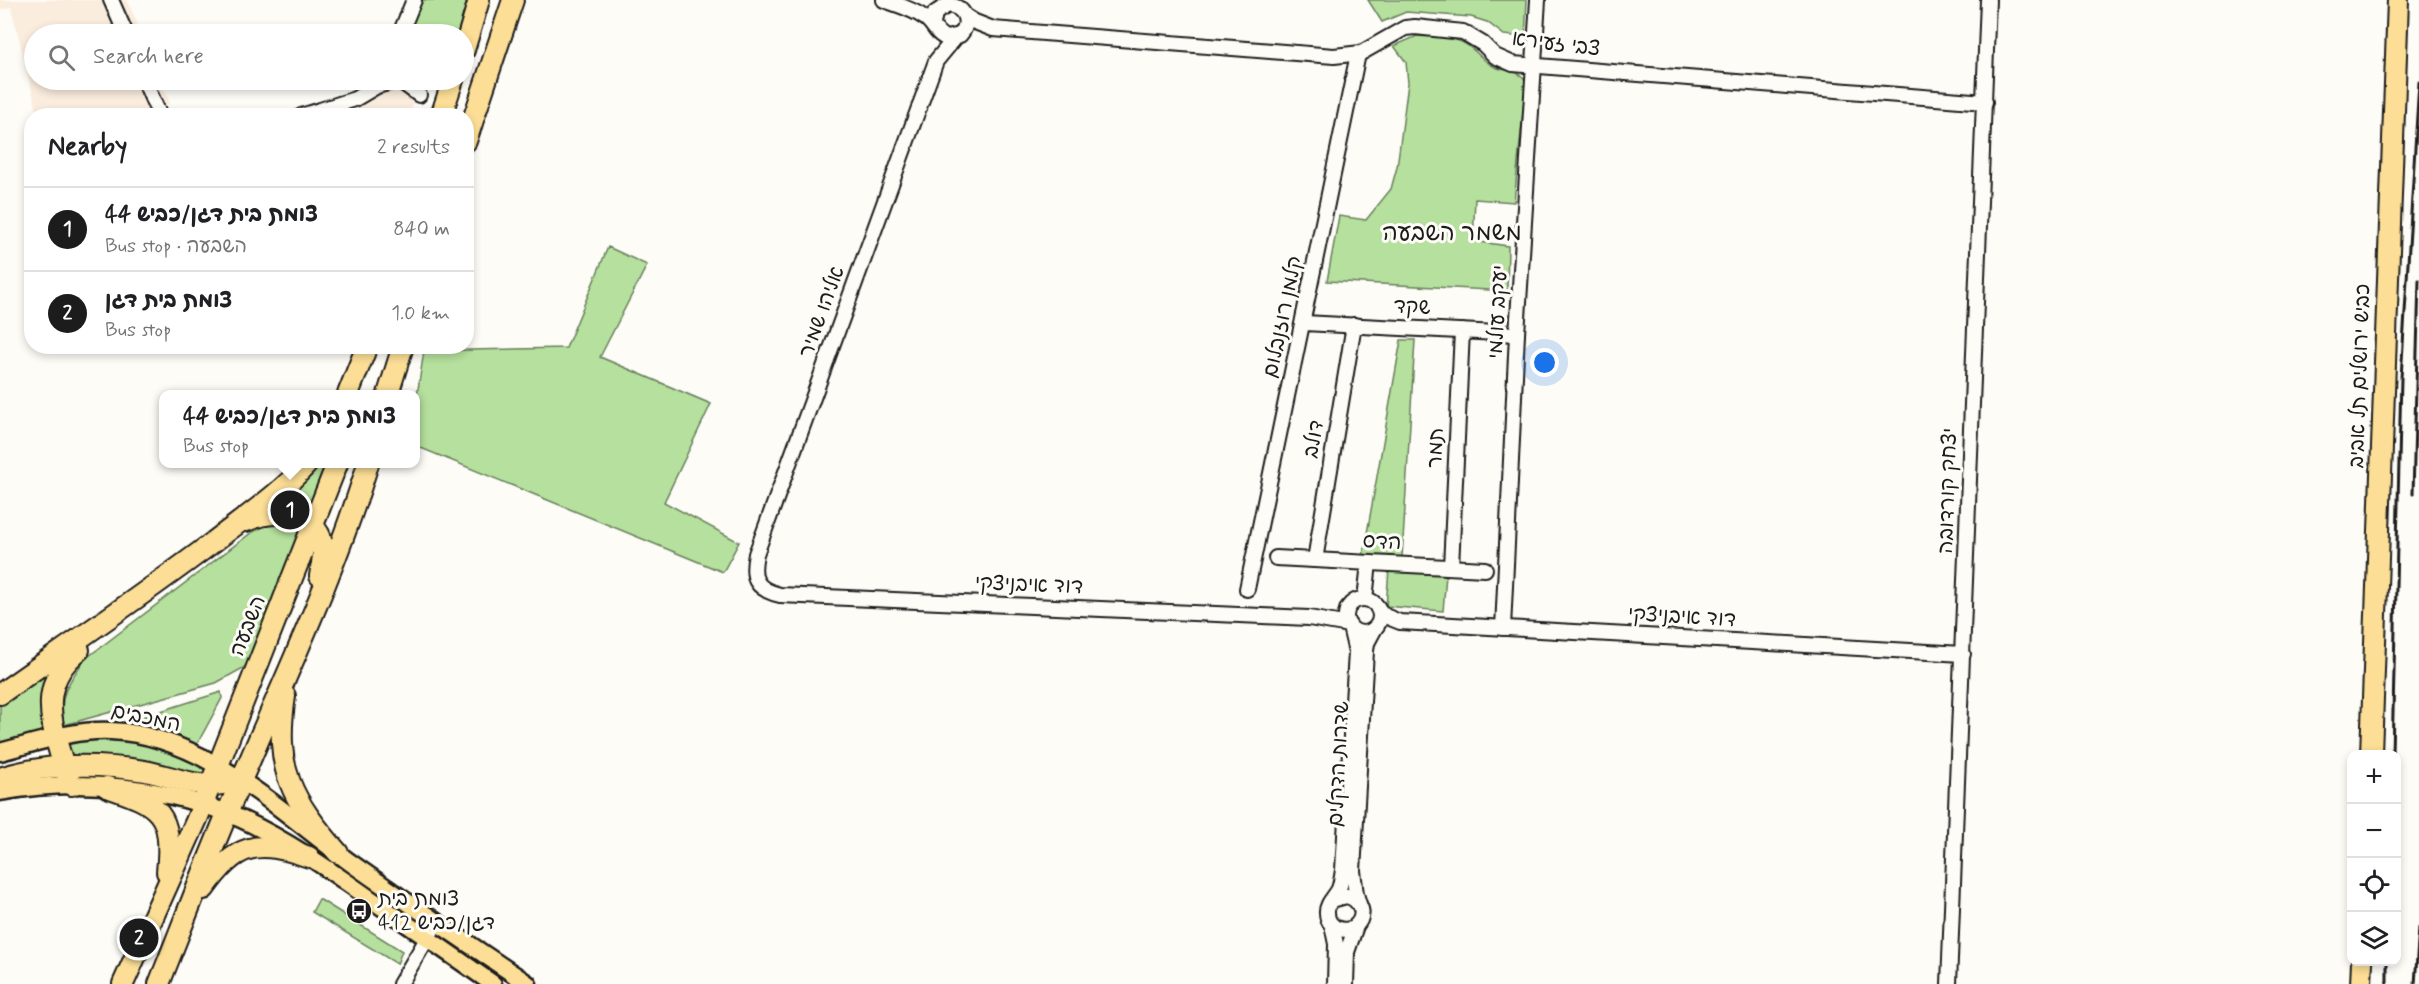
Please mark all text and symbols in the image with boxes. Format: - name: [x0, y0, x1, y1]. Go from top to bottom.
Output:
- search box: [24, 24, 474, 90]
- street label: צבי זעירא: [1510, 25, 1602, 63]
- icon: search: [45, 41, 78, 74]
- text: Search here: [93, 43, 204, 71]
- text: Nearby: [48, 130, 127, 164]
- text: 2 results: [377, 134, 450, 161]
- text: צומת בית דגן/כביש 44: [105, 201, 318, 229]
- text: 1: [63, 216, 72, 243]
- text: 840 m: [393, 216, 450, 243]
- district label: משמר השבעה: [1382, 218, 1522, 249]
- text: Bus stop · השבעה: [105, 233, 247, 260]
- street label: קלמן רוזנבלום: [1256, 254, 1310, 380]
- street label: אליהו שמיר: [792, 262, 852, 362]
- street label: יעקב עולמי: [1482, 264, 1514, 360]
- street label: כביש ירושלים תל אביב: [2343, 283, 2377, 469]
- text: צומת בית דגן: [105, 287, 232, 315]
- street label: שקד: [1393, 292, 1431, 322]
- text: 2: [63, 300, 72, 327]
- text: 1.0 km: [391, 300, 450, 327]
- text: Bus stop: [105, 317, 171, 344]
- your location: [1530, 348, 1559, 377]
- popup: [159, 390, 420, 468]
- text: צומת בית דגן/כביש 44: [183, 403, 396, 431]
- street label: דולב: [1297, 418, 1331, 460]
- street label: תמר: [1421, 427, 1451, 469]
- street label: יצחק קורדובה: [1932, 428, 1964, 554]
- text: Bus stop: [183, 433, 249, 460]
- pin: 1: [270, 488, 310, 532]
- street label: הדס: [1362, 527, 1402, 557]
- street label: דוד איבניצקי: [974, 569, 1084, 601]
- street label: השבעה: [223, 591, 273, 661]
- street label: דוד איבניצקי: [1627, 600, 1737, 634]
- street label: המכבים: [109, 697, 183, 739]
- street label: שדרות הדקלים: [1322, 700, 1356, 828]
- map controls: [2347, 750, 2401, 966]
- button: +: [2347, 750, 2401, 804]
- button: −: [2347, 804, 2401, 858]
- button: locate: [2347, 858, 2401, 912]
- place label: צומת בית דגן/כביש 412: [377, 885, 495, 937]
- bus stop icon: צומת בית דגן/כביש 412: [344, 896, 374, 926]
- button: layers: [2347, 912, 2401, 966]
- pin: 2: [120, 916, 158, 960]

